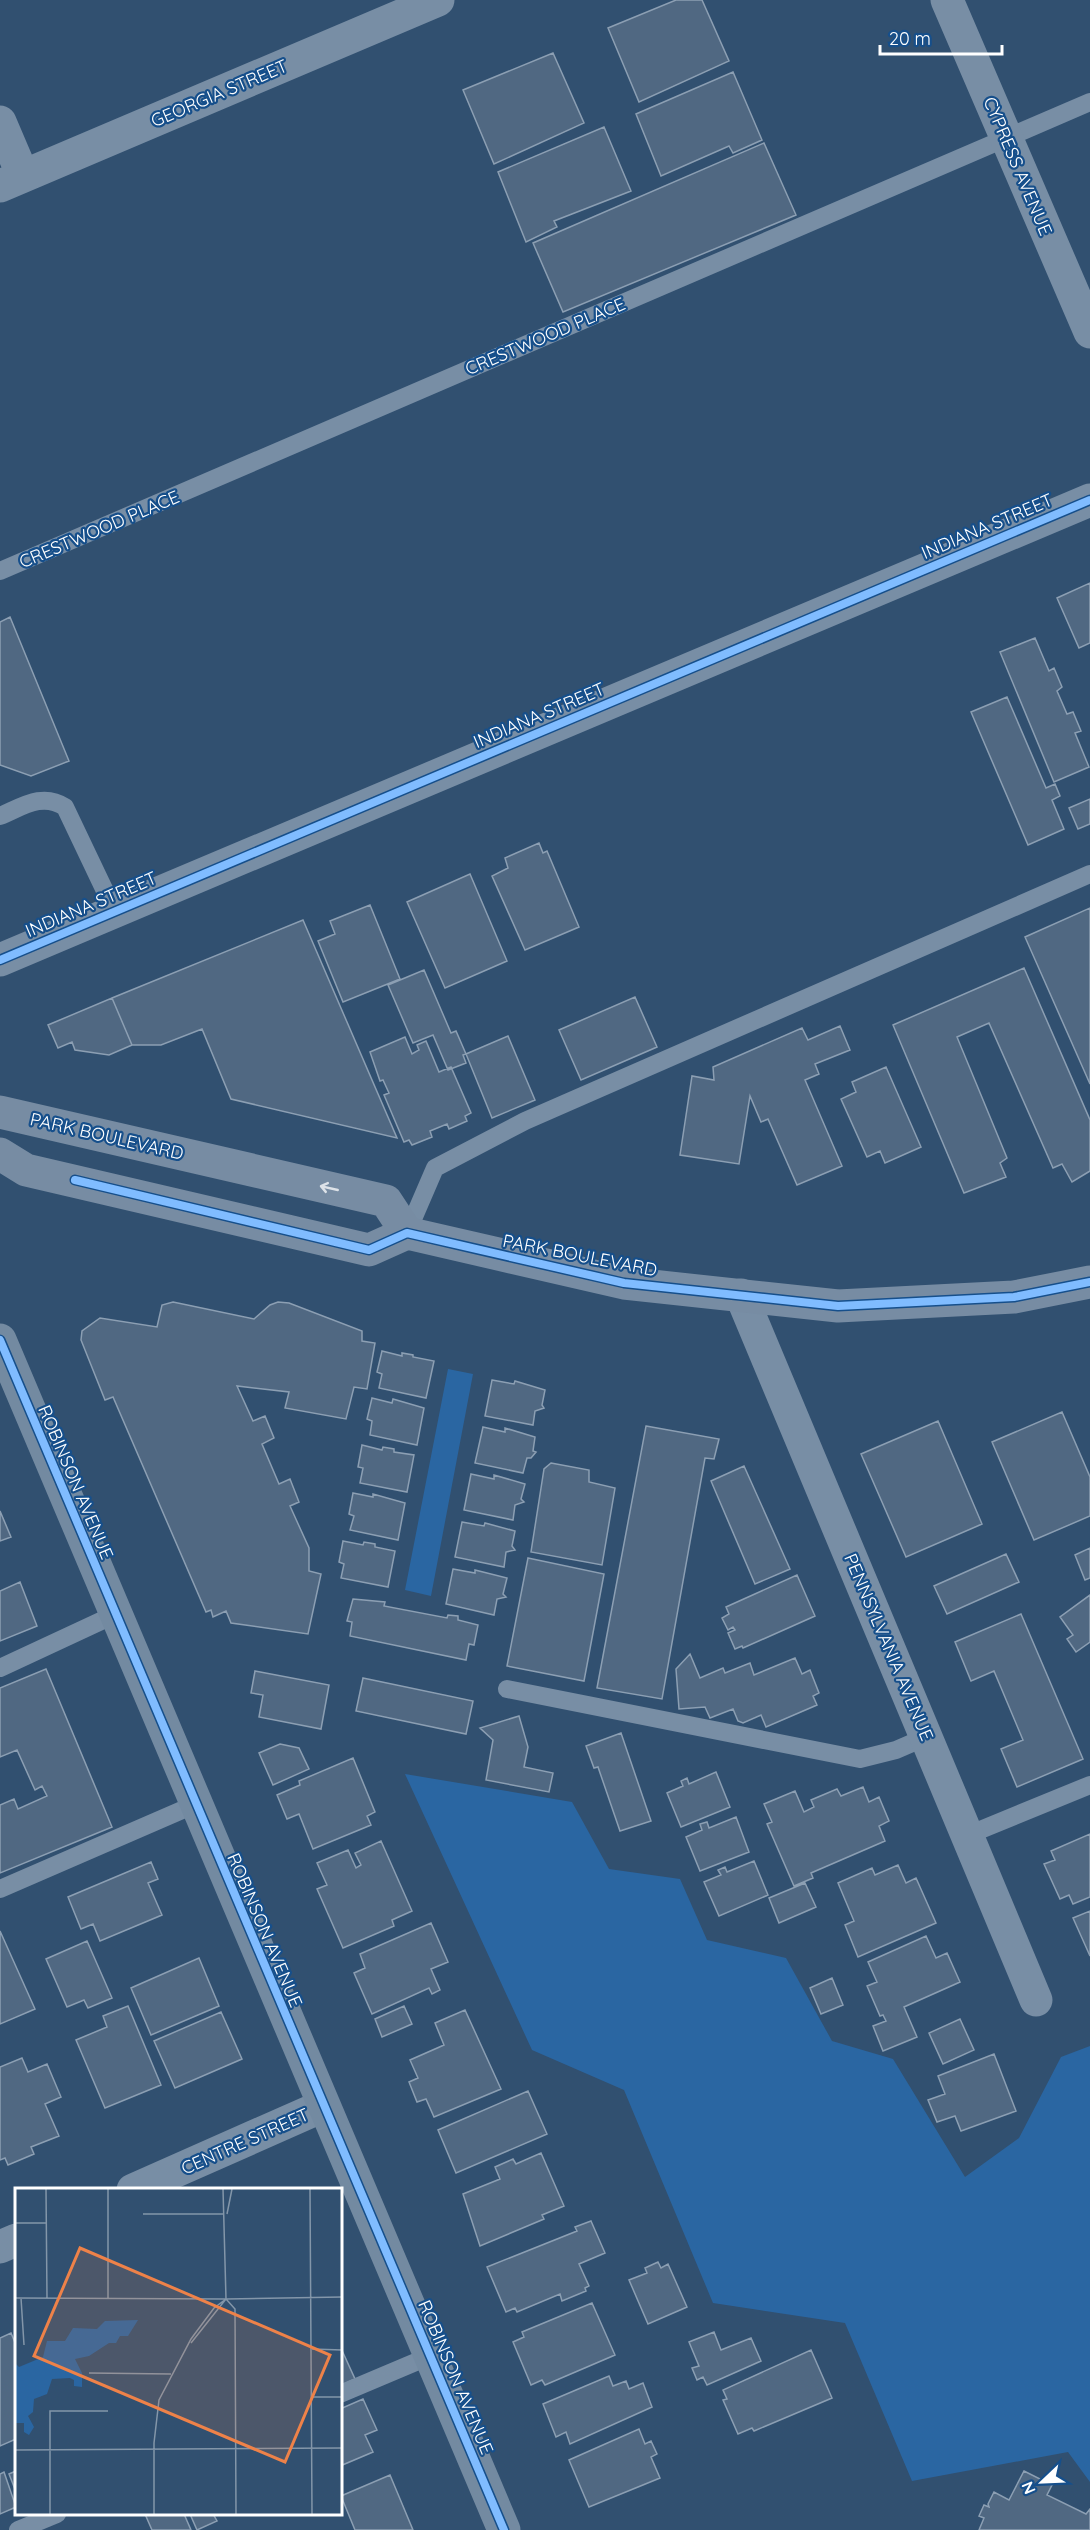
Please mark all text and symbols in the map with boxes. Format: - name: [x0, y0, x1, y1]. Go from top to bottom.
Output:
- scale bar: [880, 18, 1002, 56]
- text: 20 m: [889, 27, 931, 50]
- street label: GEORGIA STREET: [147, 54, 291, 132]
- street label: CYPRESS AVENUE: [978, 93, 1058, 239]
- street label: CRESTWOOD PLACE: [461, 292, 629, 380]
- street label: CRESTWOOD PLACE: [15, 485, 183, 573]
- street label: INDIANA STREET: [918, 488, 1056, 564]
- street label: INDIANA STREET: [470, 677, 608, 753]
- street label: INDIANA STREET: [22, 866, 160, 942]
- street label: PARK BOULEVARD: [28, 1107, 186, 1165]
- one-way arrow: [320, 1181, 339, 1193]
- street label: PARK BOULEVARD: [501, 1229, 659, 1281]
- street label: ROBINSON AVENUE: [33, 1401, 119, 1563]
- street label: PENNSYLVANIA AVENUE: [839, 1550, 939, 1744]
- street label: ROBINSON AVENUE: [222, 1849, 308, 2011]
- street label: CENTRE STREET: [178, 2102, 313, 2179]
- inset map: [15, 2188, 342, 2515]
- street label: ROBINSON AVENUE: [413, 2296, 499, 2458]
- north arrow: [1012, 2452, 1072, 2512]
- text: N: [1017, 2479, 1040, 2497]

